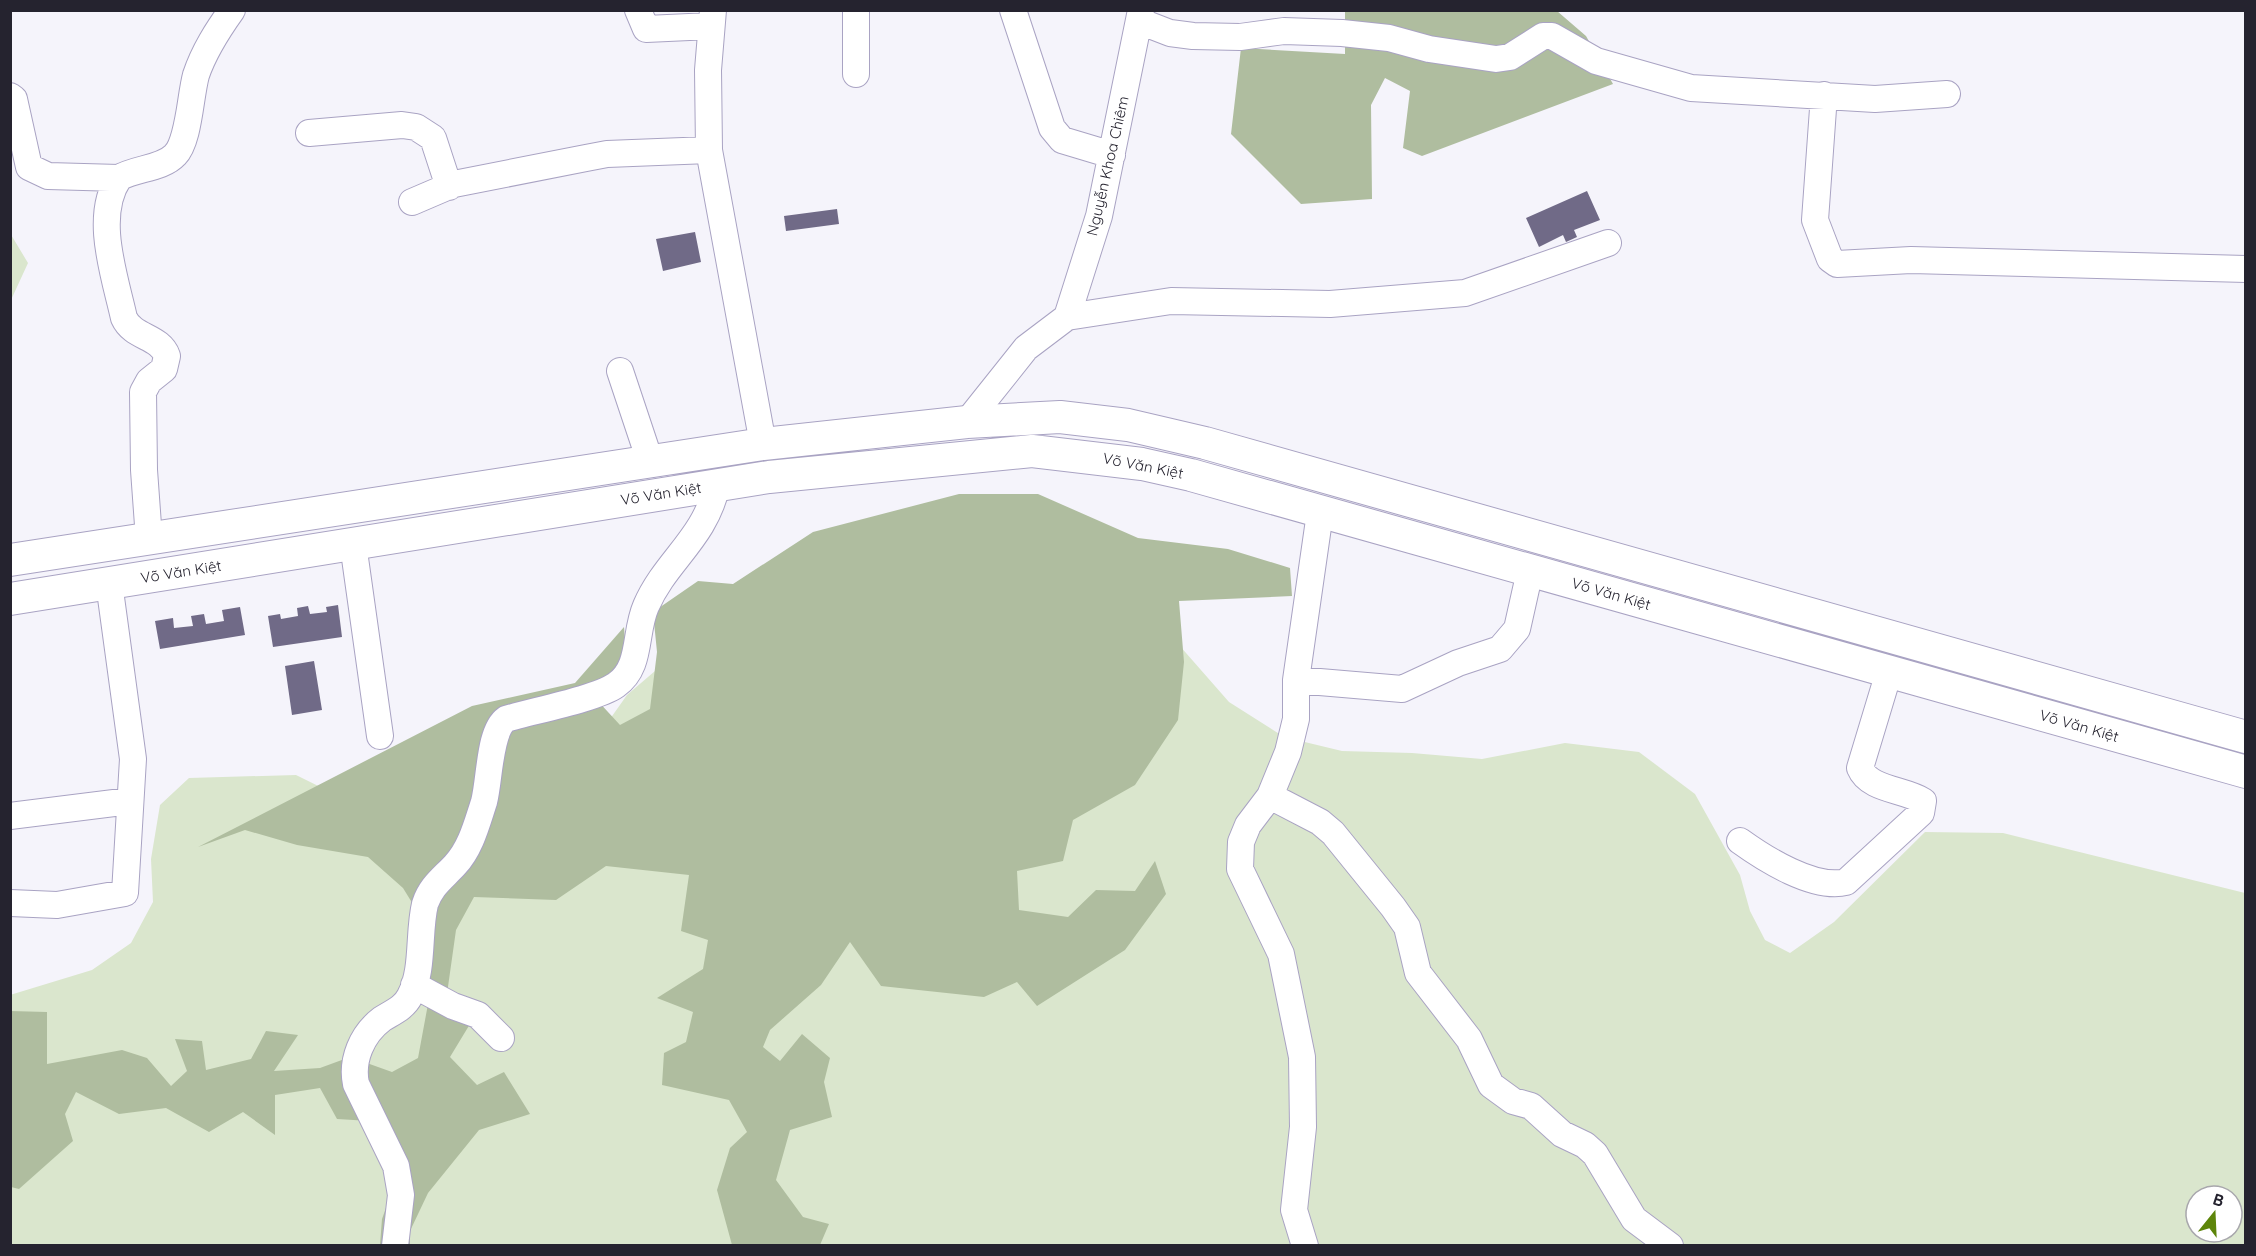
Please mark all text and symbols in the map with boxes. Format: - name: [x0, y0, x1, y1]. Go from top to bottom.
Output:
- street label: Nguyễn Khoa Chiêm: [1082, 94, 1133, 238]
- street label: Võ Văn Kiệt: [1101, 448, 1185, 483]
- street label: Võ Văn Kiệt: [619, 478, 703, 509]
- street label: Võ Văn Kiệt: [139, 556, 223, 587]
- street label: Võ Văn Kiệt: [1569, 573, 1653, 614]
- street label: Võ Văn Kiệt: [2037, 705, 2121, 746]
- north arrow: [2184, 1184, 2244, 1244]
- text: B: [2211, 1189, 2227, 1211]

